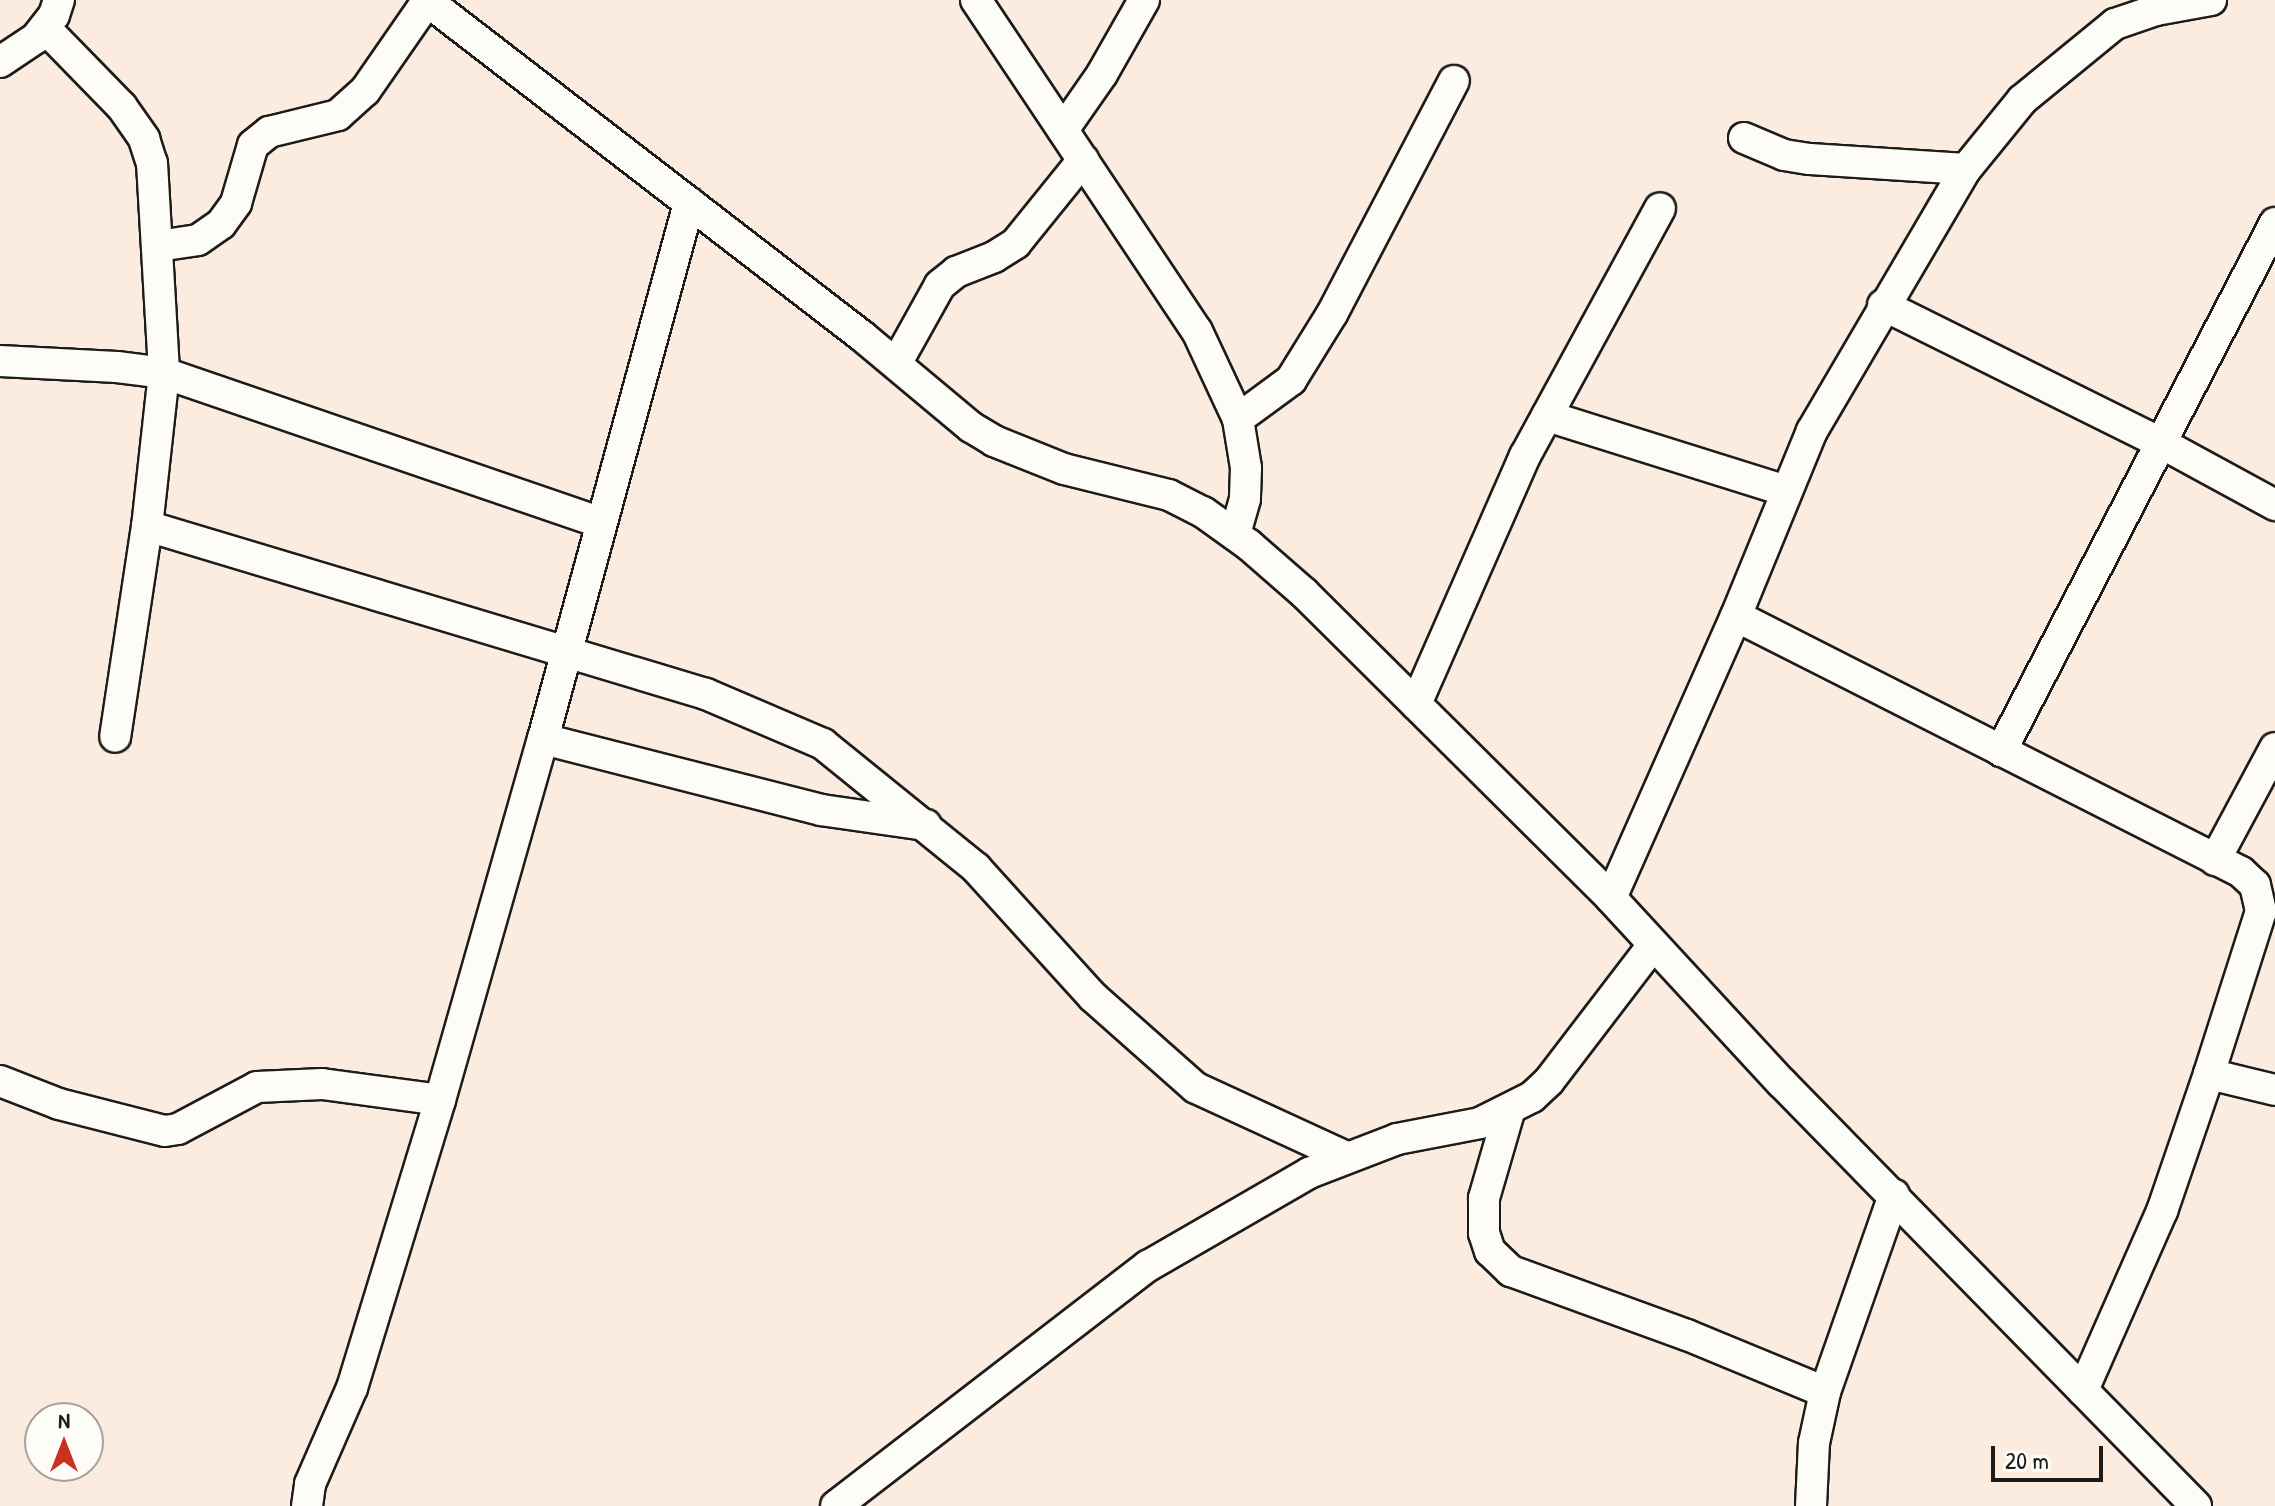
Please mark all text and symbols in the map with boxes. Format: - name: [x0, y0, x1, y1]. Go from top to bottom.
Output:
- north arrow: [24, 1402, 104, 1482]
- text: N: [58, 1405, 70, 1435]
- scale bar: [1995, 1430, 2107, 1480]
- text: 20 m: [2005, 1444, 2049, 1476]

